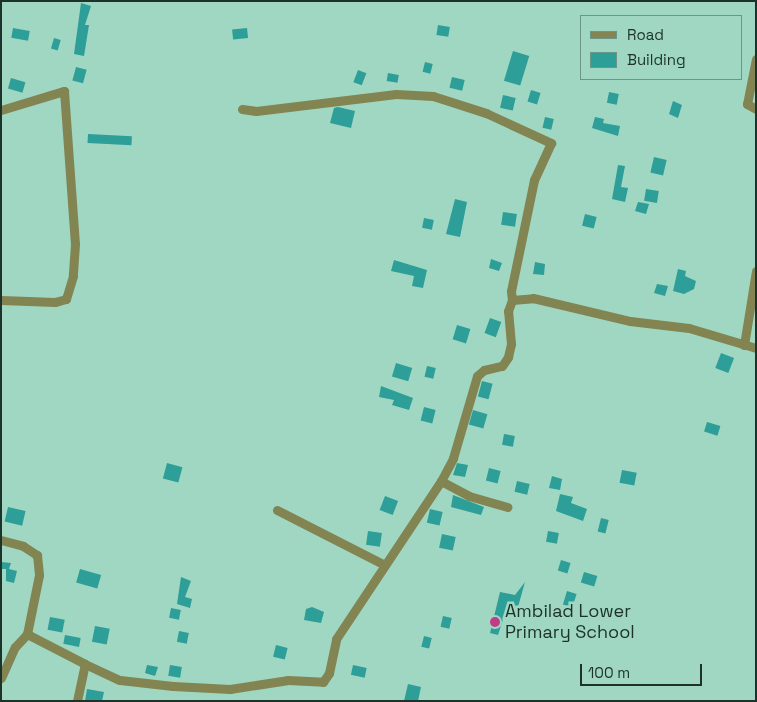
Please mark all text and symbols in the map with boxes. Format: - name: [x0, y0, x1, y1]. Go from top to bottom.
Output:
- legend: [580, 15, 742, 80]
- text: Road: [627, 25, 664, 44]
- text: Building: [627, 50, 686, 69]
- place label: Ambilad Lower Primary School: [505, 601, 635, 644]
- marker: Ambilad Lower Primary School: [489, 616, 501, 628]
- scale bar: [582, 654, 704, 686]
- text: 100 m: [588, 663, 630, 682]

